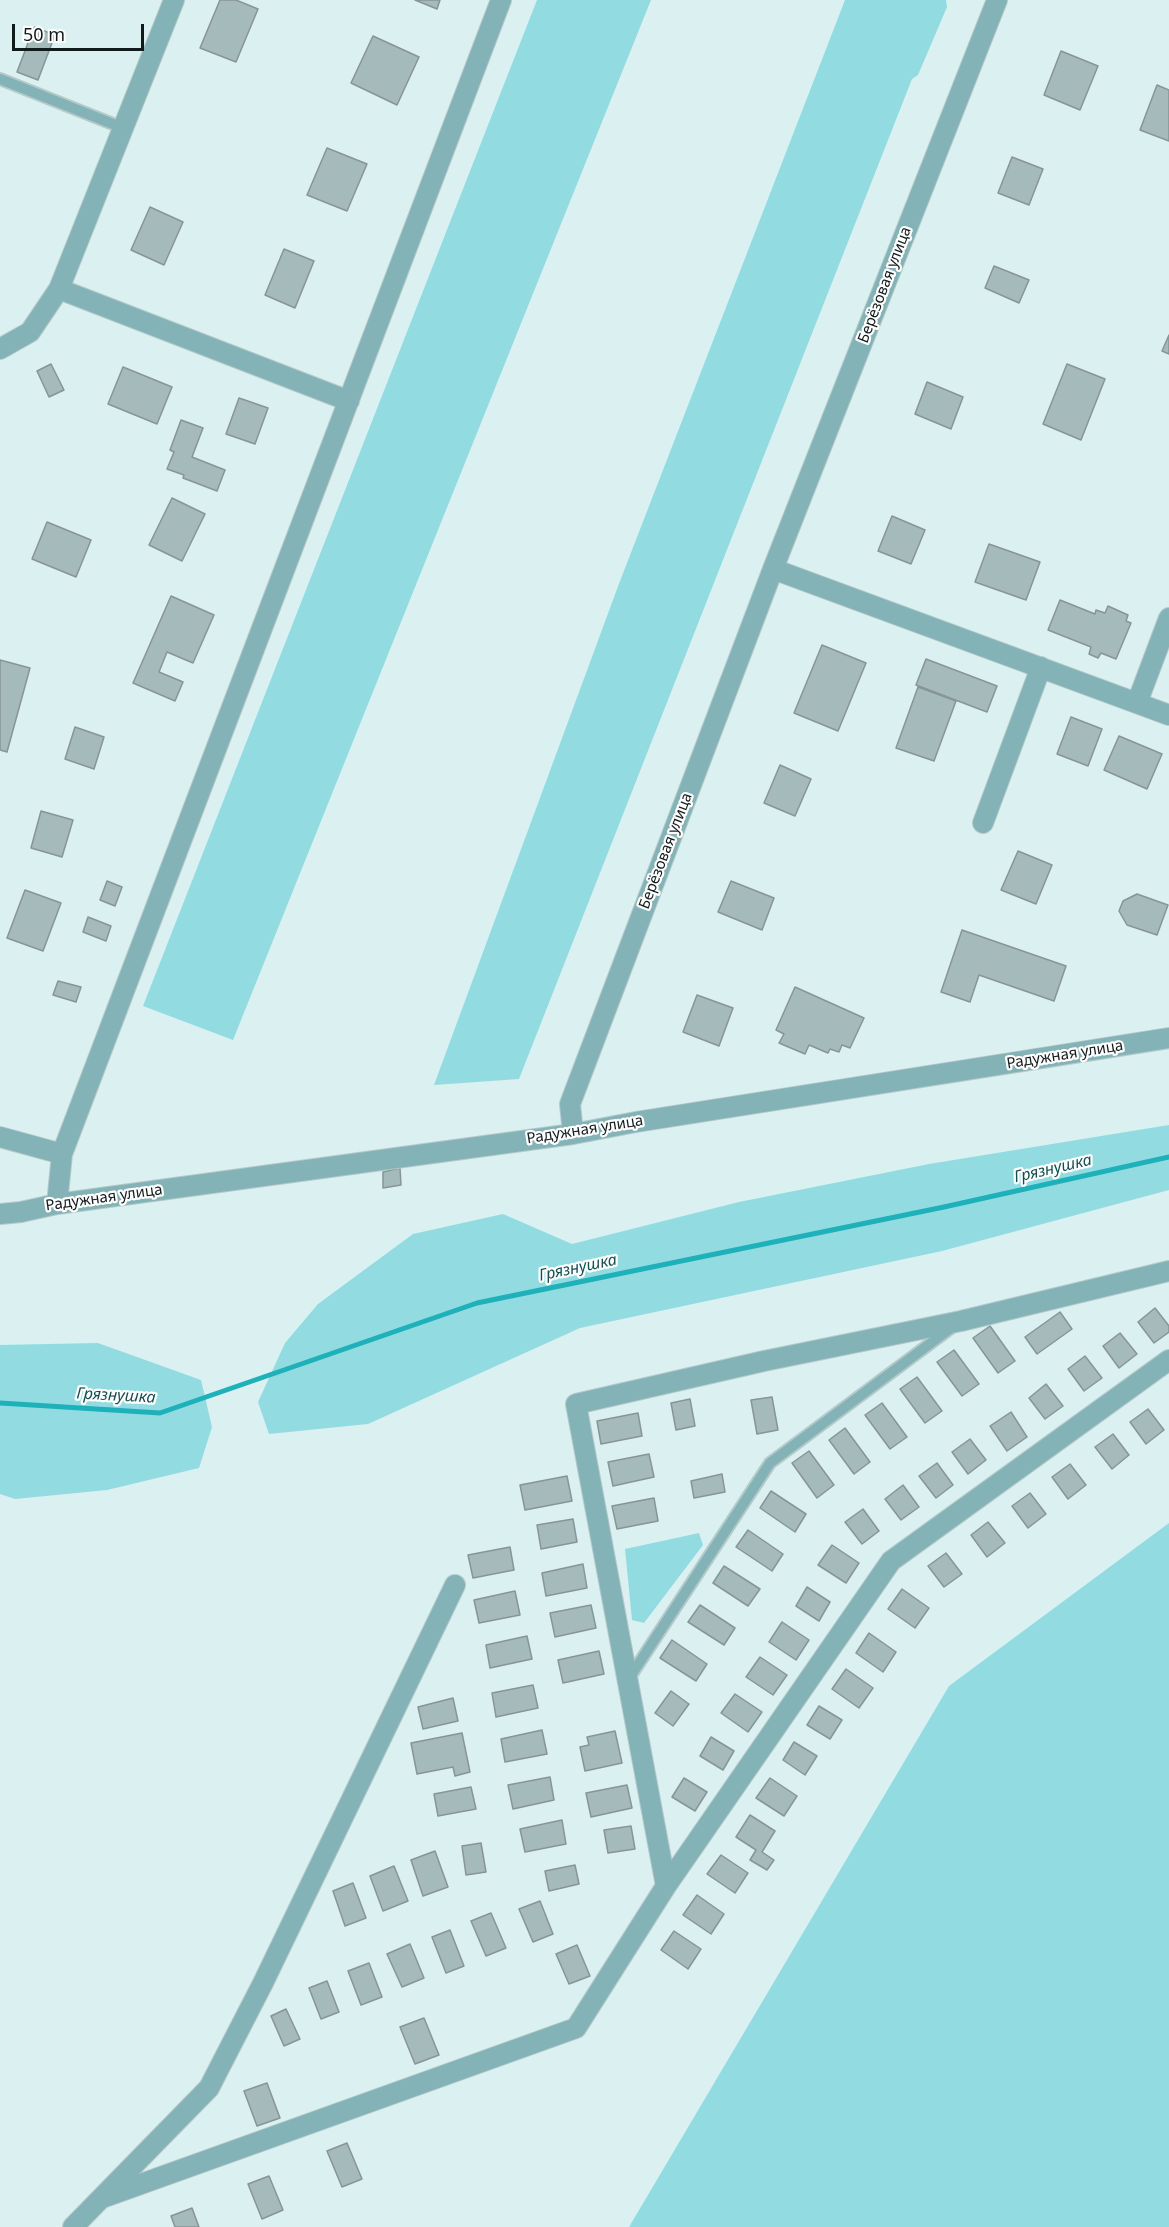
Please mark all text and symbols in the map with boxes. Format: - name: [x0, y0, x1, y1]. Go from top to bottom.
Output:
- scale bar: [15, 12, 147, 50]
- text: 50 m: [23, 22, 65, 46]
- street label: Берёзовая улица: [855, 224, 915, 346]
- street label: Берёзовая улица: [636, 790, 696, 912]
- street label: Радужная улица: [1005, 1037, 1125, 1073]
- street label: Радужная улица: [525, 1112, 645, 1148]
- water label: Грязнушка: [1012, 1151, 1094, 1187]
- street label: Радужная улица: [44, 1181, 164, 1215]
- water label: Грязнушка: [537, 1250, 619, 1286]
- water label: Грязнушка: [76, 1384, 156, 1408]

